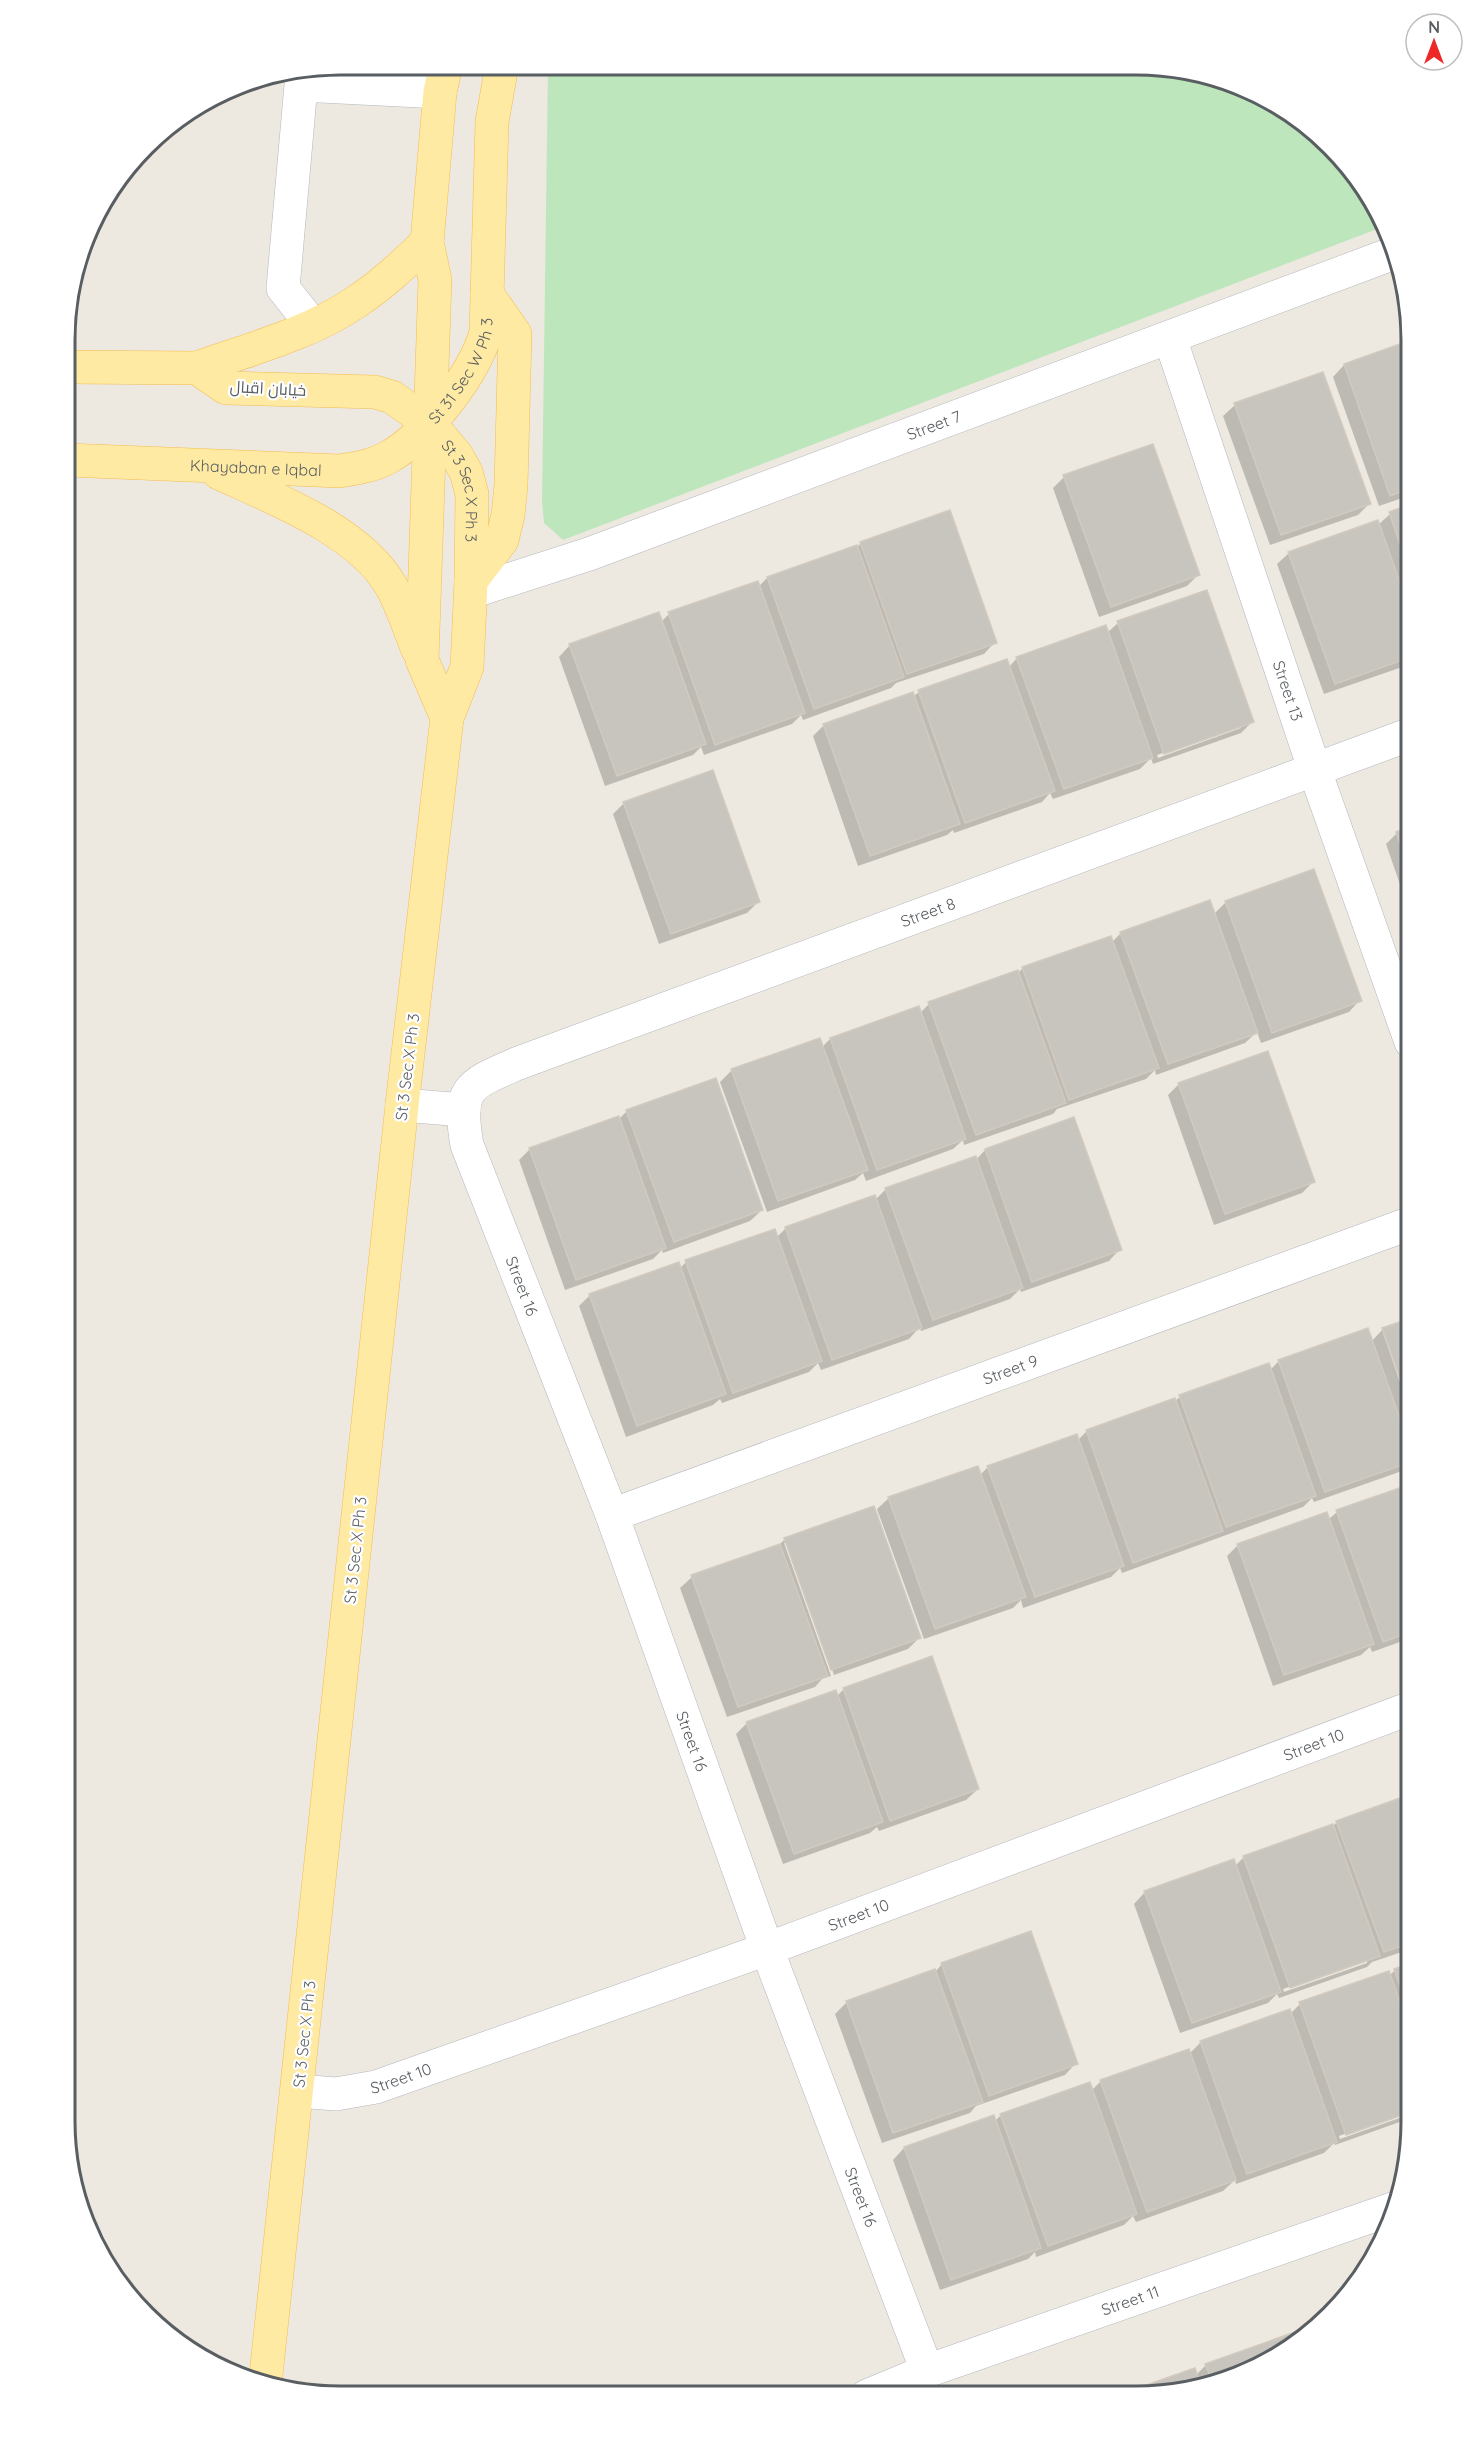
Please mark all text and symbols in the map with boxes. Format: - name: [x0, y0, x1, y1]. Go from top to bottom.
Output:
- north arrow: [1404, 12, 1464, 72]
- text: N: [1428, 17, 1440, 37]
- street label: St 31 Sec W Ph 3: [424, 317, 496, 428]
- street label: خیابان اقبال: [229, 376, 307, 401]
- street label: Street 7: [904, 406, 964, 444]
- street label: St 3 Sec X Ph 3: [438, 436, 482, 542]
- street label: Khayaban e Iqbal: [190, 455, 322, 480]
- street label: Street 13: [1269, 658, 1308, 724]
- street label: Street 8: [898, 893, 958, 931]
- street label: St 3 Sec X Ph 3: [391, 1012, 423, 1122]
- street label: Street 16: [501, 1253, 543, 1319]
- street label: Street 9: [980, 1350, 1041, 1389]
- street label: St 3 Sec X Ph 3: [339, 1495, 371, 1605]
- street label: Street 16: [672, 1708, 712, 1774]
- street label: Street 10: [1280, 1724, 1347, 1765]
- street label: Street 10: [825, 1894, 892, 1935]
- street label: St 3 Sec X Ph 3: [288, 1979, 320, 2089]
- street label: Street 10: [369, 2058, 434, 2098]
- street label: Street 16: [840, 2164, 882, 2230]
- street label: Street 11: [1098, 2281, 1162, 2320]

